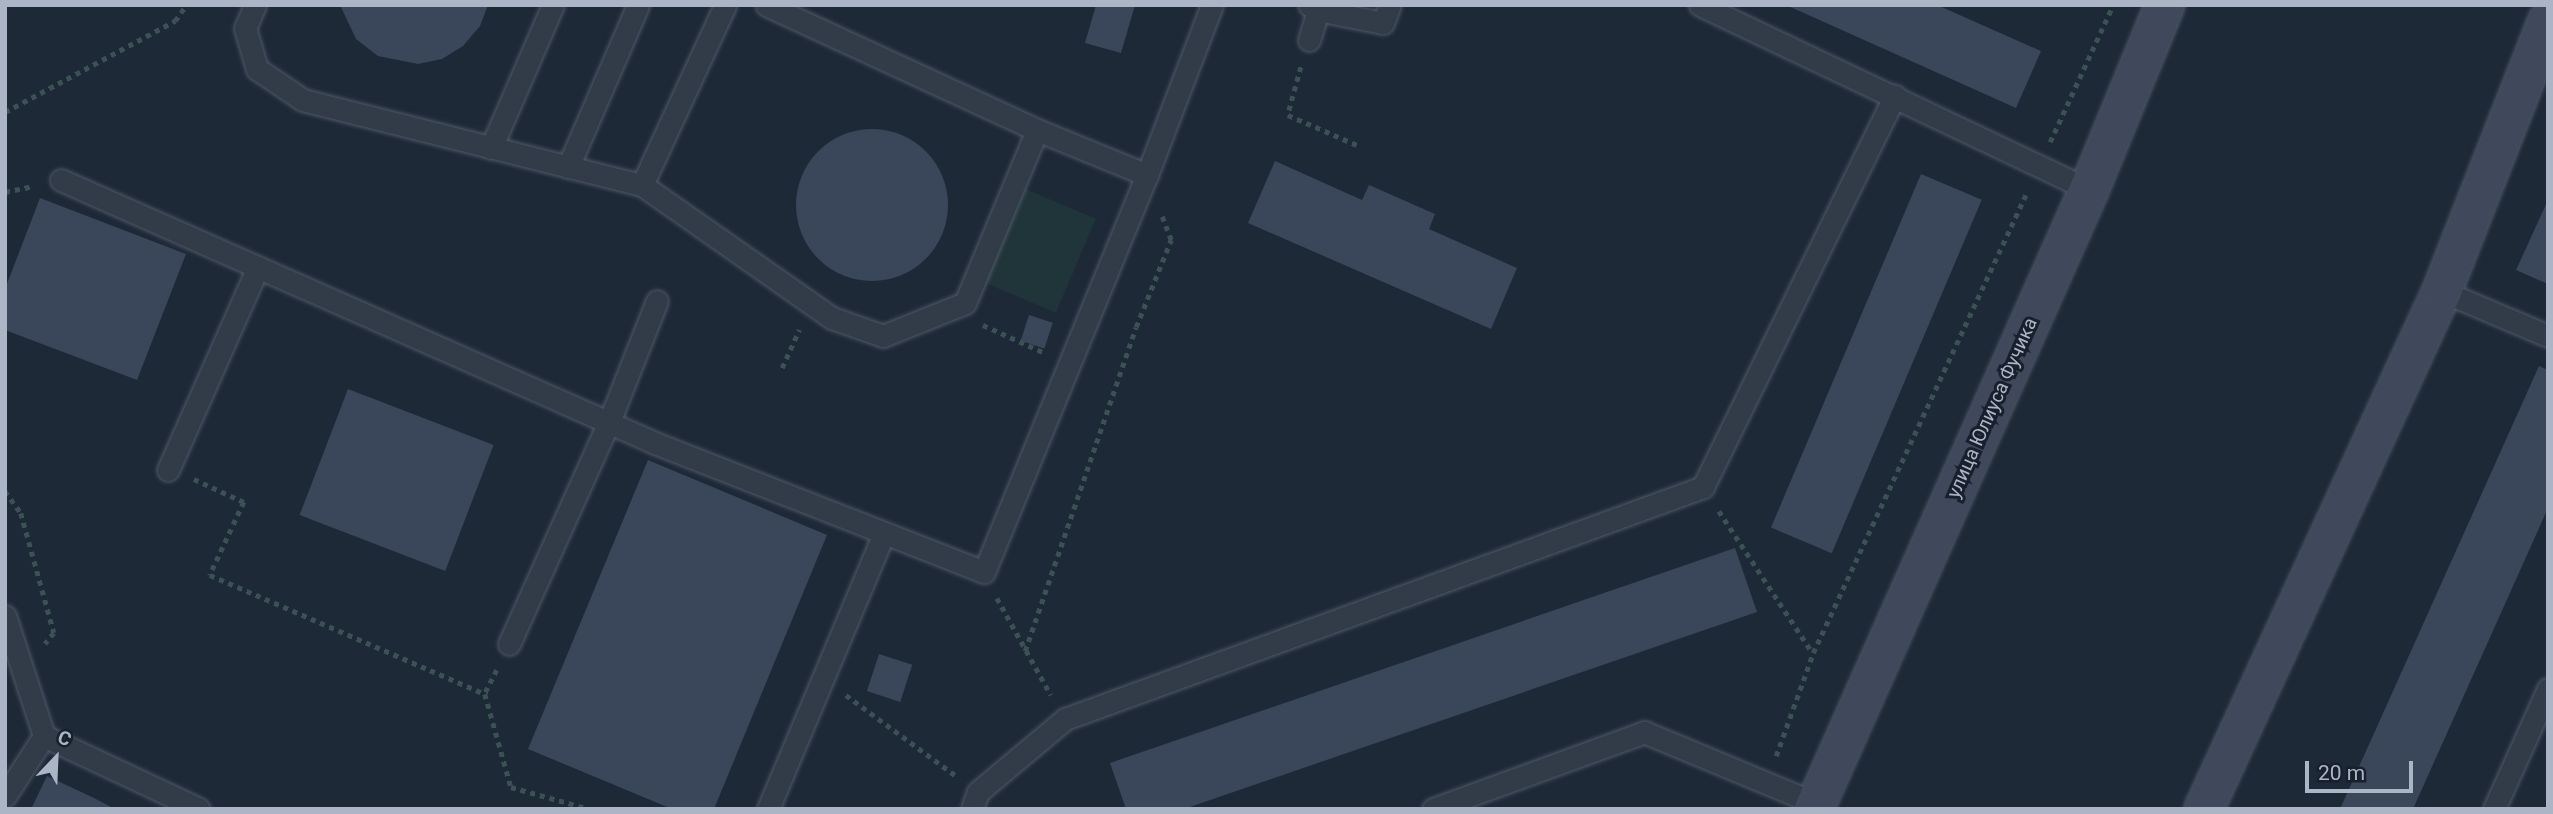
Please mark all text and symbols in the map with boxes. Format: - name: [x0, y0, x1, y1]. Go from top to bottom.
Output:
- street label: улица Юлиуса Фучика: [1942, 314, 2042, 502]
- north arrow: [21, 723, 91, 793]
- text: С: [54, 725, 75, 751]
- scale bar: [2308, 748, 2416, 792]
- text: 20 m: [2318, 761, 2365, 785]

